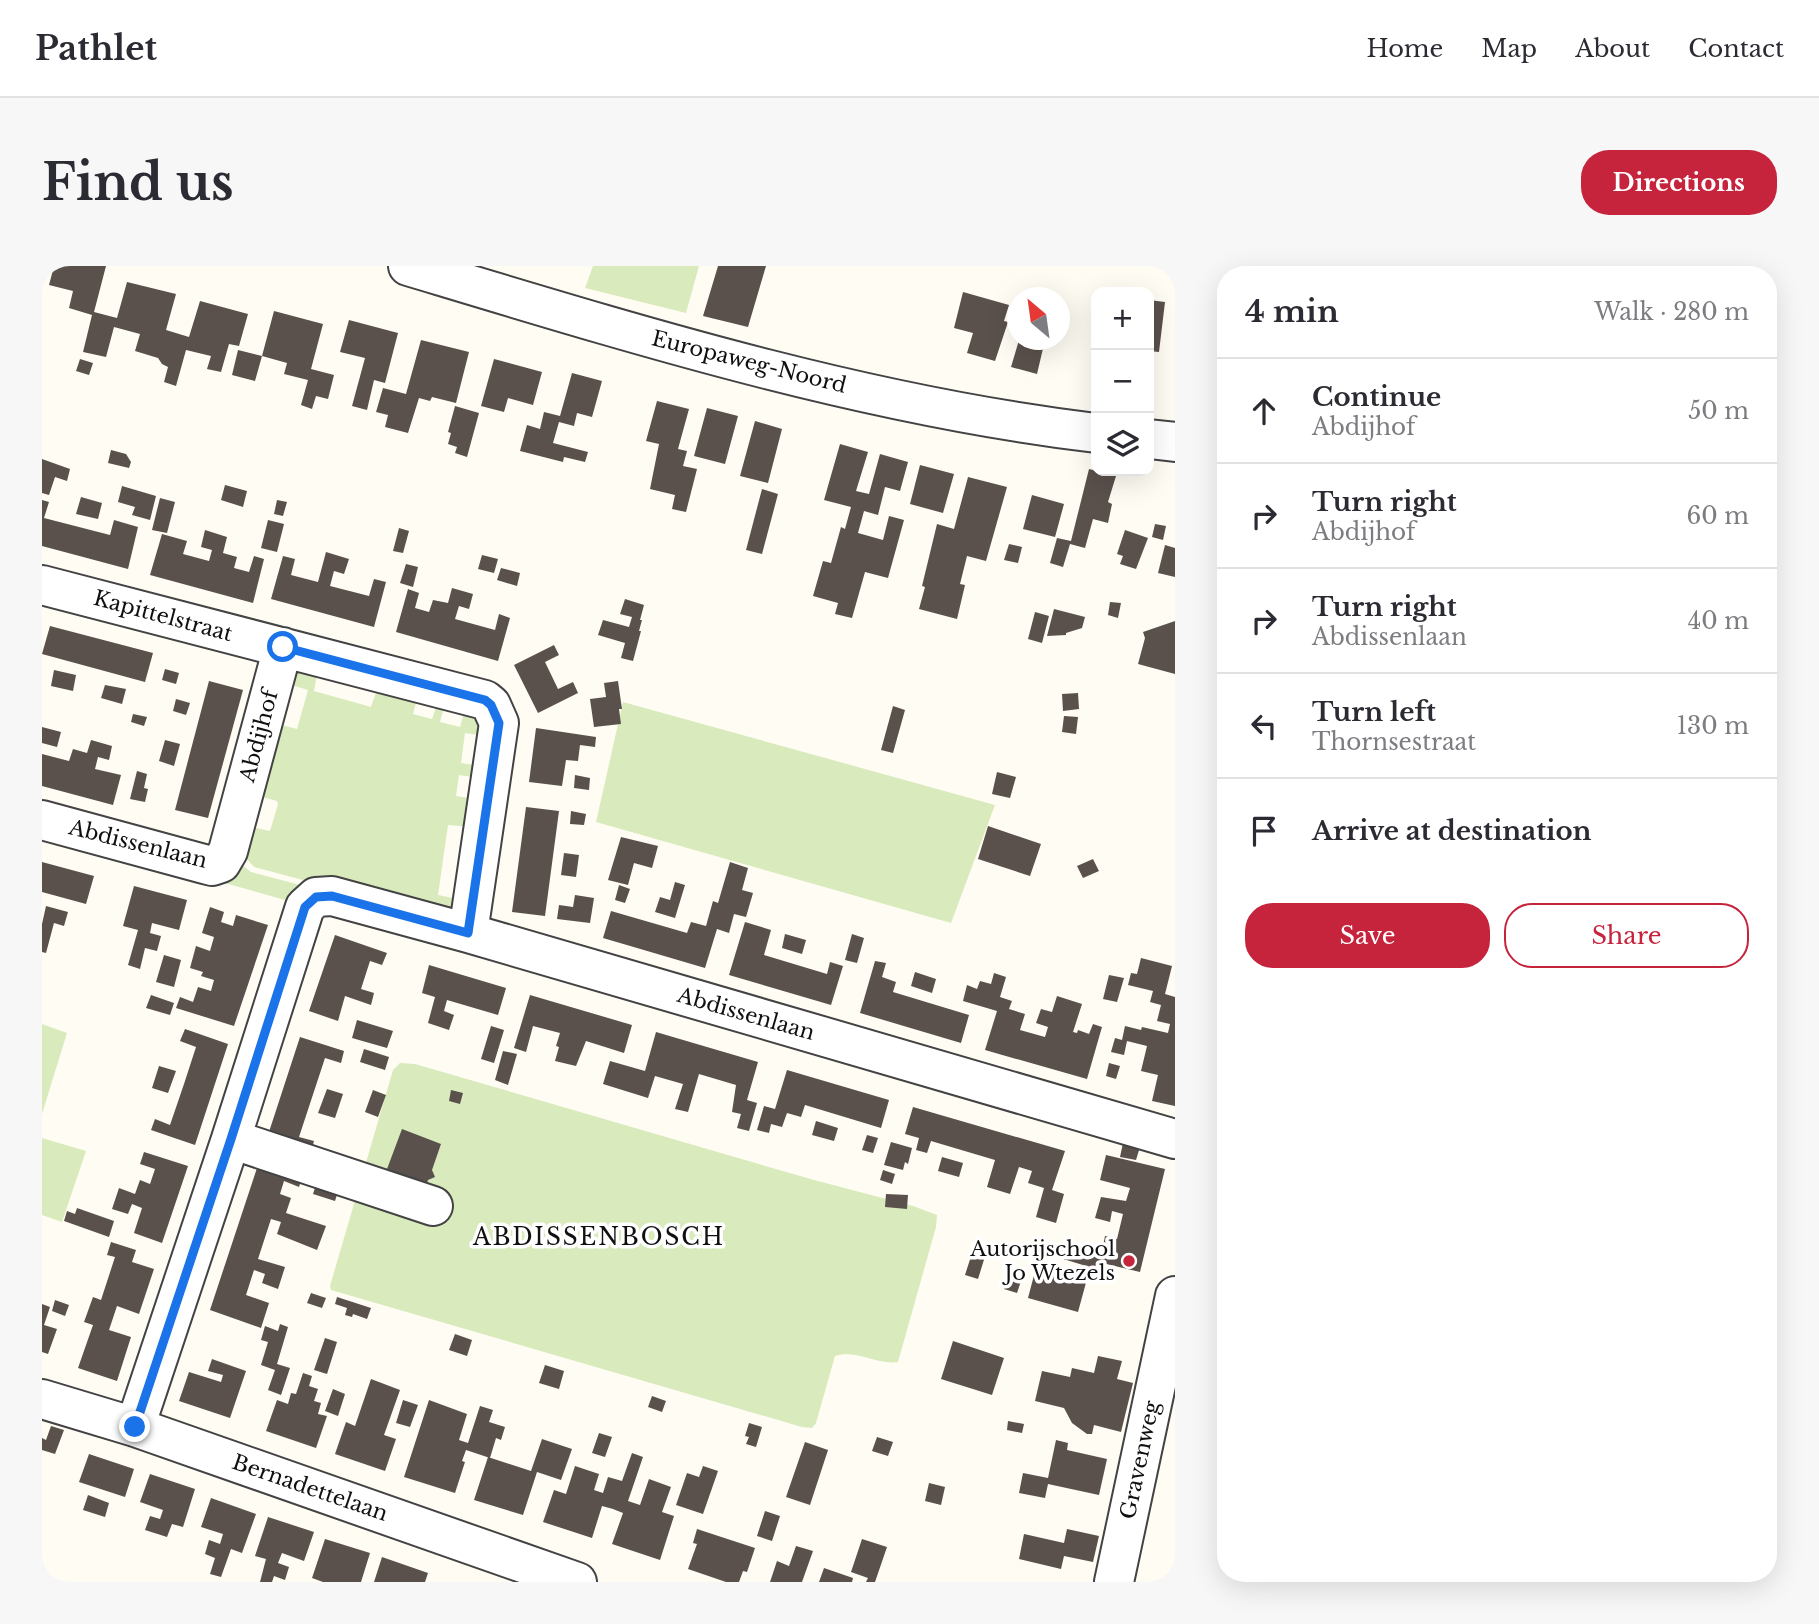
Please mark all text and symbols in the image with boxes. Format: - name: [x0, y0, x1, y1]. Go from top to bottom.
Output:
- text: Pathlet: [35, 28, 157, 69]
- text: Home: [1367, 34, 1443, 63]
- text: Map: [1481, 34, 1537, 63]
- text: About: [1575, 34, 1650, 63]
- text: Contact: [1688, 34, 1784, 63]
- button: Directions: [1581, 150, 1777, 215]
- text: Find us: [42, 152, 234, 213]
- north arrow: [1007, 287, 1070, 350]
- map controls: [1091, 287, 1154, 476]
- button: +: [1091, 287, 1154, 350]
- text: 4 min: [1245, 293, 1339, 330]
- text: Walk · 280 m: [1594, 298, 1749, 326]
- street label: Europaweg-Noord: [649, 325, 849, 399]
- button: −: [1091, 350, 1154, 413]
- text: Continue: [1312, 381, 1441, 413]
- icon: ahead: [1245, 392, 1283, 430]
- text: 50 m: [1688, 397, 1749, 425]
- button: layers: [1091, 413, 1154, 476]
- text: Abdijhof: [1312, 413, 1416, 441]
- text: Turn right: [1312, 486, 1457, 518]
- icon: right: [1245, 497, 1283, 535]
- text: 60 m: [1687, 502, 1749, 530]
- text: Abdijhof: [1312, 518, 1416, 546]
- street label: Kapittelstraat: [91, 585, 235, 647]
- text: Turn right: [1312, 591, 1457, 623]
- icon: right: [1245, 602, 1283, 640]
- text: 40 m: [1688, 607, 1749, 635]
- text: Abdissenlaan: [1312, 623, 1467, 651]
- route start: [267, 631, 298, 662]
- street label: Abdijhof: [234, 685, 284, 786]
- text: Turn left: [1312, 696, 1436, 728]
- icon: left: [1245, 707, 1283, 745]
- text: 130 m: [1677, 712, 1749, 740]
- text: Thornsestraat: [1312, 728, 1476, 756]
- icon: arrive: [1245, 812, 1283, 850]
- street label: Abdissenlaan: [65, 814, 210, 874]
- text: Arrive at destination: [1312, 815, 1592, 847]
- button: Save: [1245, 903, 1490, 968]
- button: Share: [1504, 903, 1749, 968]
- street label: Abdissenlaan: [673, 982, 818, 1046]
- district label: ABDISSENBOSCH: [472, 1223, 725, 1251]
- place label: Autorijschool Jo Wtezels: [969, 1236, 1115, 1286]
- marker: Autorijschool Jo Wtezels: [1121, 1253, 1137, 1269]
- street label: Gravenweg: [1115, 1398, 1165, 1521]
- route end: [119, 1411, 150, 1442]
- street label: Bernadettelaan: [229, 1449, 391, 1527]

